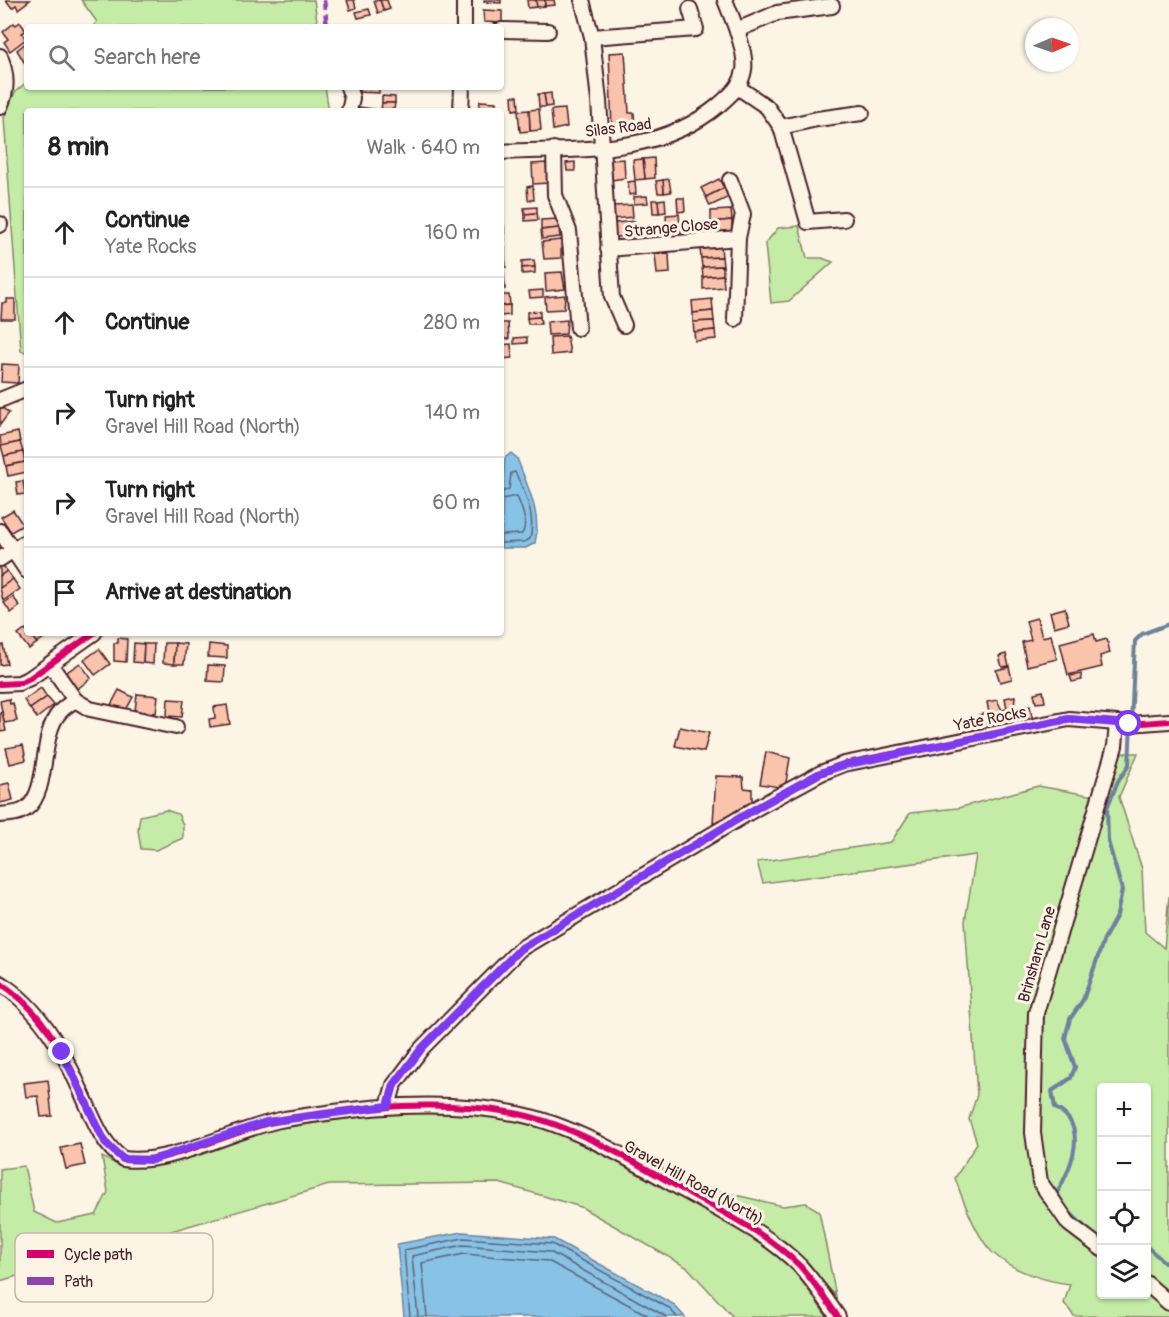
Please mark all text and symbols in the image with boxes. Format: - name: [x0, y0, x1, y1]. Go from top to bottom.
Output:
- north arrow: [1025, 18, 1079, 72]
- search box: [24, 24, 504, 90]
- icon: search: [45, 41, 78, 74]
- text: Search here: [93, 43, 200, 71]
- street label: Silas Road: [584, 114, 653, 142]
- text: 8 min: [48, 131, 109, 163]
- text: Walk · 640 m: [366, 135, 480, 160]
- text: Continue: [105, 206, 189, 234]
- street label: Strange Close: [623, 214, 719, 242]
- icon: ahead: [48, 216, 81, 249]
- text: 160 m: [425, 220, 480, 245]
- text: Yate Rocks: [105, 234, 197, 259]
- icon: ahead: [48, 306, 81, 339]
- text: Continue: [105, 308, 189, 336]
- text: 280 m: [423, 310, 480, 335]
- text: Turn right: [105, 386, 195, 414]
- icon: right: [48, 396, 81, 429]
- text: 140 m: [425, 400, 480, 425]
- text: Gravel Hill Road (North): [105, 414, 301, 439]
- text: Turn right: [105, 476, 195, 504]
- icon: right: [48, 486, 81, 519]
- text: 60 m: [433, 490, 480, 515]
- text: Gravel Hill Road (North): [105, 504, 301, 529]
- icon: arrive: [48, 576, 81, 609]
- text: Arrive at destination: [105, 578, 291, 606]
- street label: Yate Rocks: [951, 702, 1028, 736]
- route start: [1115, 710, 1141, 736]
- street label: Brinsham Lane: [1014, 904, 1060, 1005]
- route end: [48, 1038, 74, 1064]
- map controls: [1097, 1083, 1151, 1299]
- button: +: [1097, 1083, 1151, 1137]
- street label: Gravel Hill Road (North): [620, 1136, 767, 1230]
- button: −: [1097, 1137, 1151, 1191]
- button: locate: [1097, 1191, 1151, 1245]
- legend: [15, 1233, 213, 1302]
- text: Cycle path: [64, 1245, 132, 1265]
- button: layers: [1097, 1245, 1151, 1299]
- text: Path: [64, 1272, 93, 1292]

